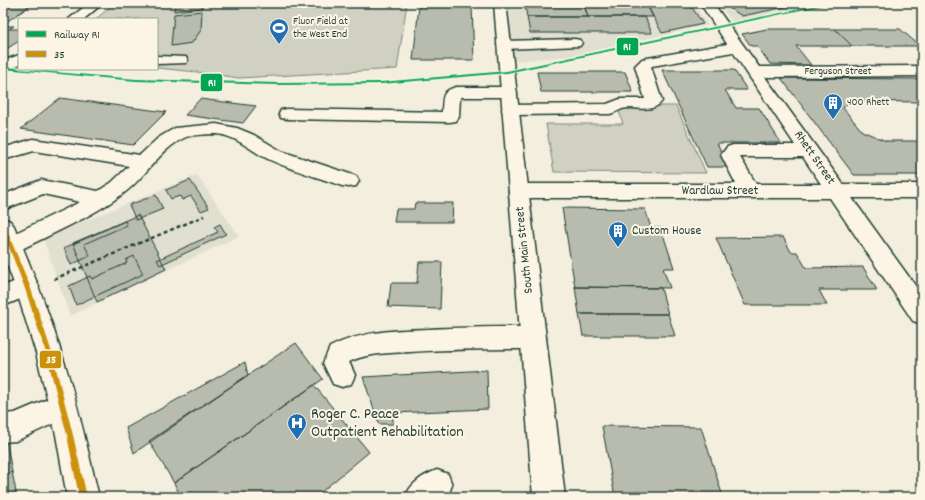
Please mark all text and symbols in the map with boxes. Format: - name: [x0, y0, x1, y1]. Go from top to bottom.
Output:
- place label: Fluor Field at the West End: [293, 14, 348, 43]
- sports icon: Fluor Field at the West End: [268, 17, 290, 45]
- legend: [18, 18, 158, 70]
- text: Railway R1: [54, 27, 100, 44]
- line badge: R1: [616, 37, 639, 56]
- text: R1: [623, 40, 631, 56]
- text: 35: [54, 47, 65, 64]
- street label: Ferguson Street: [804, 64, 872, 80]
- line badge: R1: [200, 73, 223, 92]
- text: R1: [208, 76, 216, 92]
- building icon: 400 Rhett: [822, 92, 844, 120]
- place label: 400 Rhett: [847, 95, 889, 111]
- street label: Rhett Street: [788, 127, 840, 189]
- street label: Wardlaw Street: [682, 182, 759, 201]
- street label: South Main Street: [511, 205, 539, 295]
- building icon: Custom House: [607, 220, 629, 248]
- place label: Custom House: [632, 222, 702, 241]
- line badge: 35: [39, 350, 62, 369]
- text: 35: [46, 353, 56, 369]
- place label: Roger C. Peace Outpatient Rehabilitation: [311, 403, 464, 444]
- hospital icon: Roger C. Peace Outpatient Rehabilitation: [286, 412, 308, 440]

